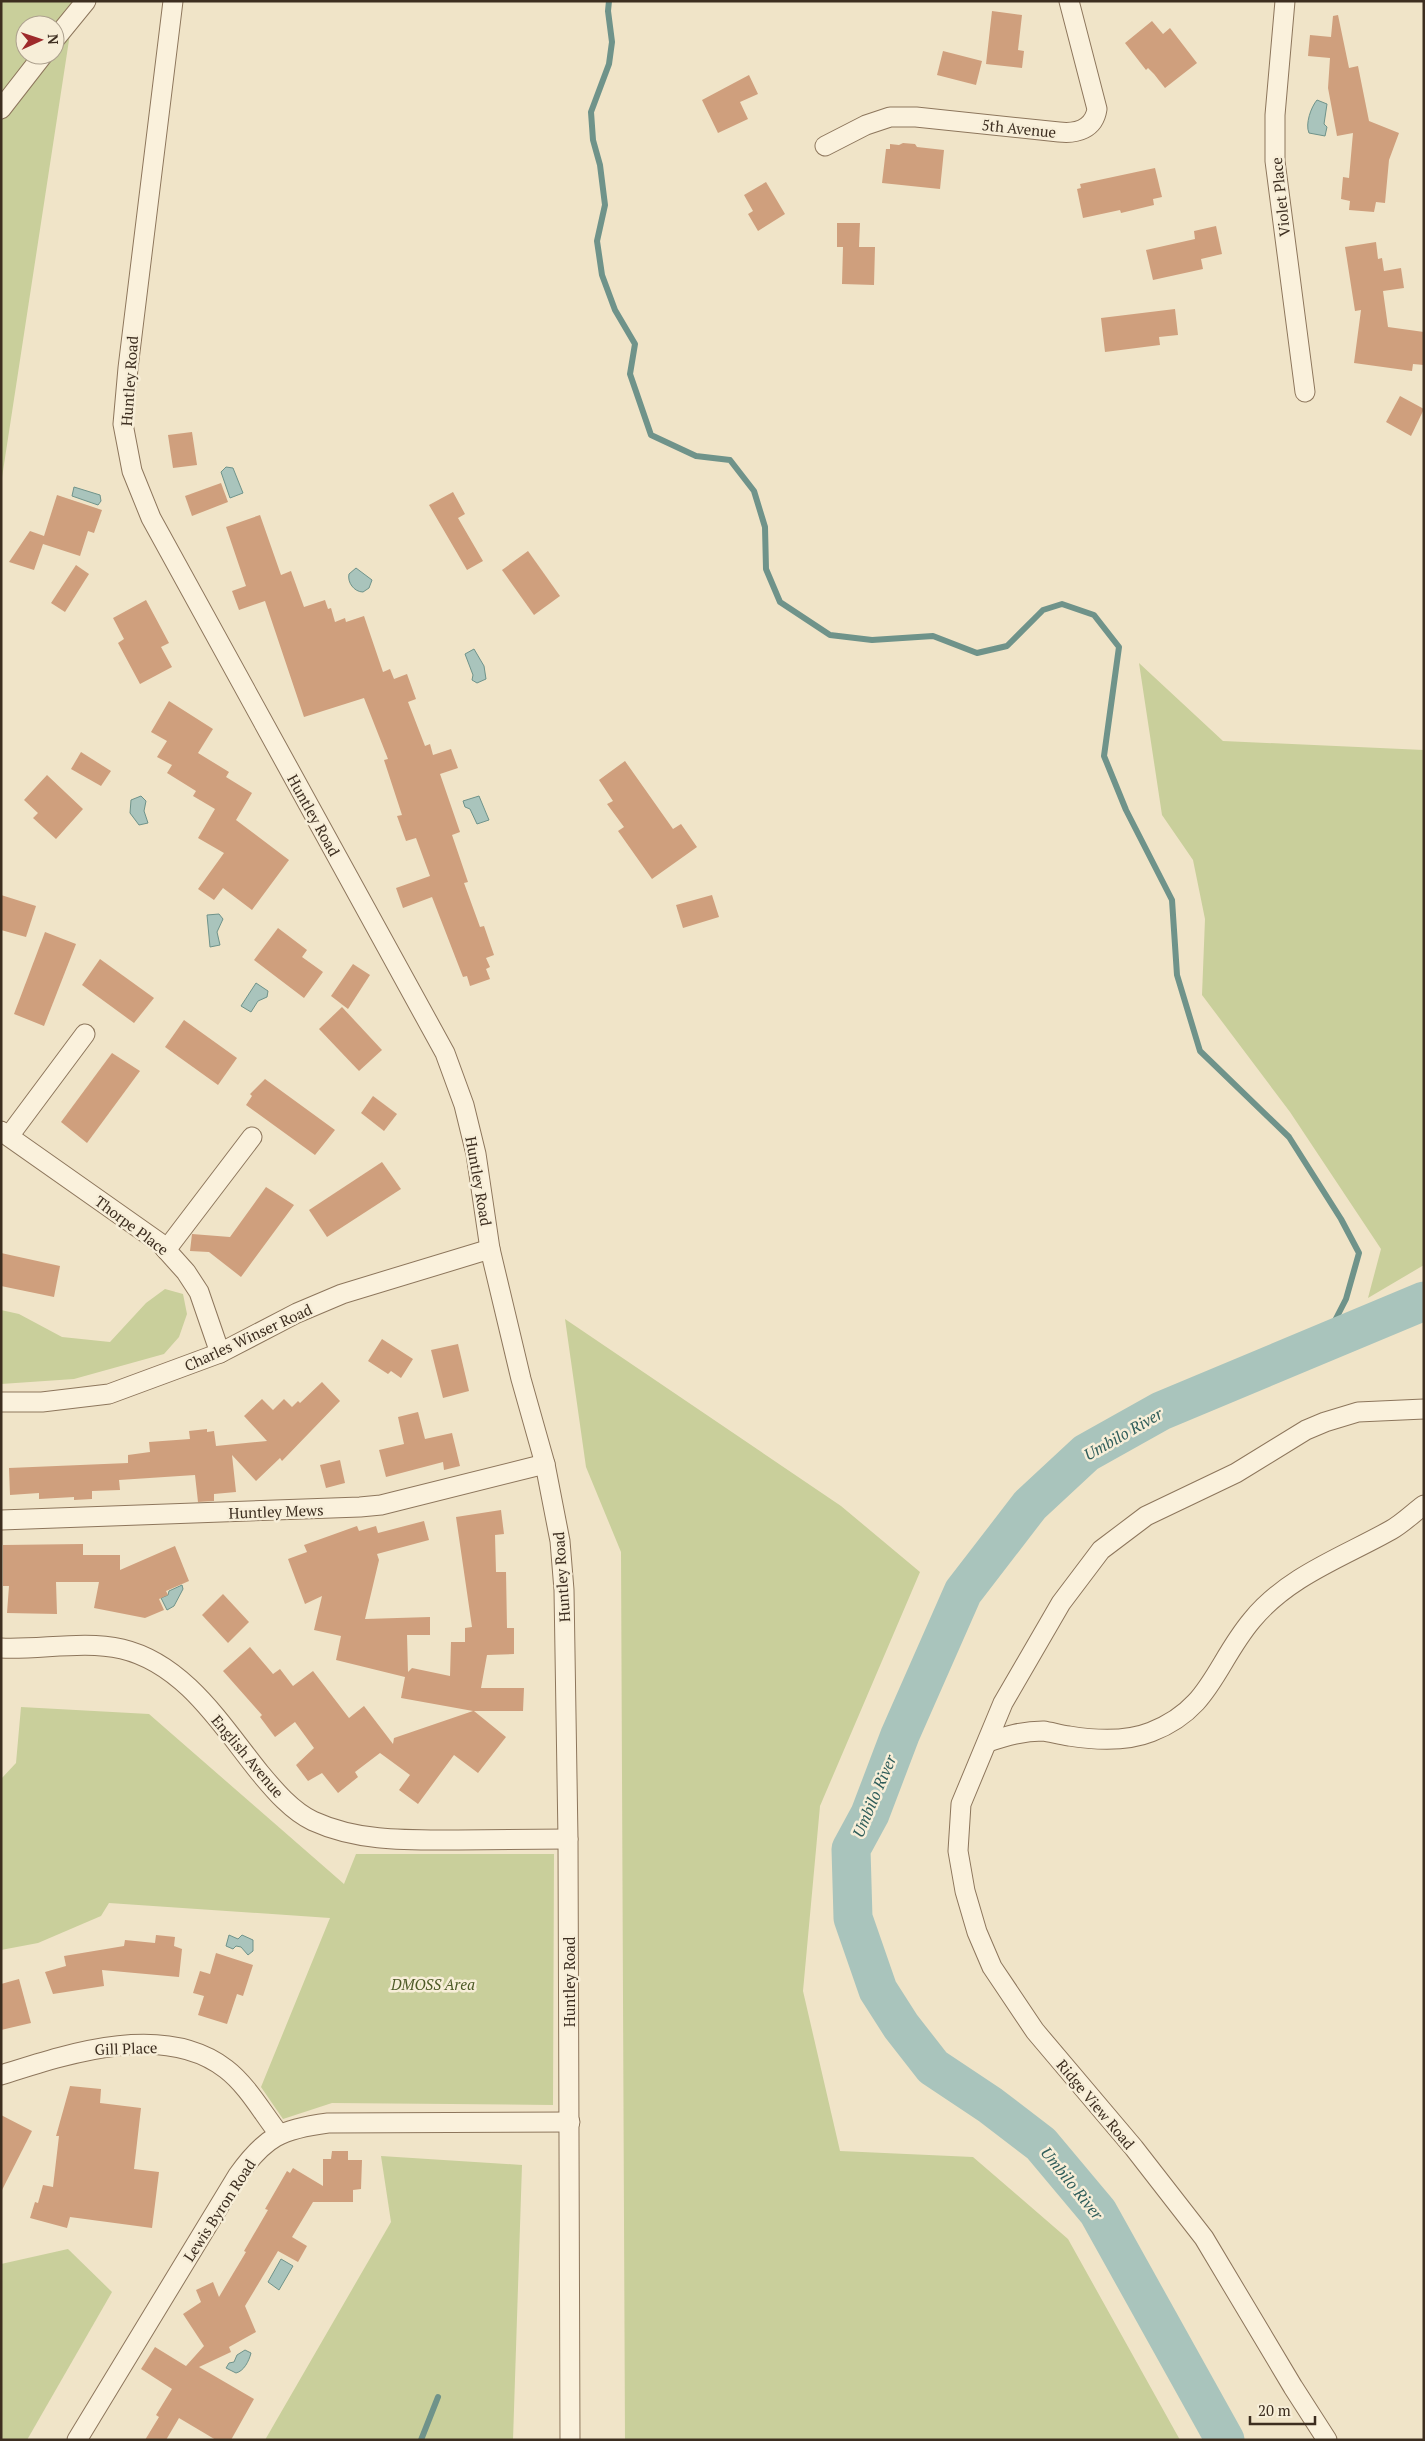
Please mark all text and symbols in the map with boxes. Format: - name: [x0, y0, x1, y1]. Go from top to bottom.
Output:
- north arrow: [15, 15, 65, 65]
- text: N: [44, 33, 63, 45]
- street label: 5th Avenue: [981, 114, 1057, 142]
- street label: Violet Place: [1266, 156, 1294, 238]
- street label: Huntley Road: [116, 335, 142, 427]
- street label: Huntley Road: [283, 771, 345, 859]
- street label: Huntley Road: [461, 1135, 497, 1227]
- street label: Thorpe Place: [91, 1191, 173, 1259]
- street label: Charles Winser Road: [181, 1299, 315, 1375]
- water label: Umbilo River: [1080, 1402, 1167, 1465]
- street label: Huntley Mews: [228, 1499, 324, 1523]
- street label: Huntley Road: [548, 1531, 574, 1623]
- street label: English Avenue: [207, 1710, 289, 1802]
- water label: Umbilo River: [847, 1751, 902, 1841]
- street label: Huntley Road: [559, 1937, 579, 2027]
- park label: DMOSS Area: [390, 1974, 475, 1994]
- street label: Gill Place: [94, 2037, 158, 2059]
- street label: Ridge View Road: [1053, 2055, 1139, 2153]
- water label: Umbilo River: [1036, 2142, 1109, 2225]
- street label: Lewis Byron Road: [178, 2155, 260, 2265]
- scale bar: [1250, 2394, 1315, 2426]
- text: 20 m: [1258, 2400, 1291, 2420]

